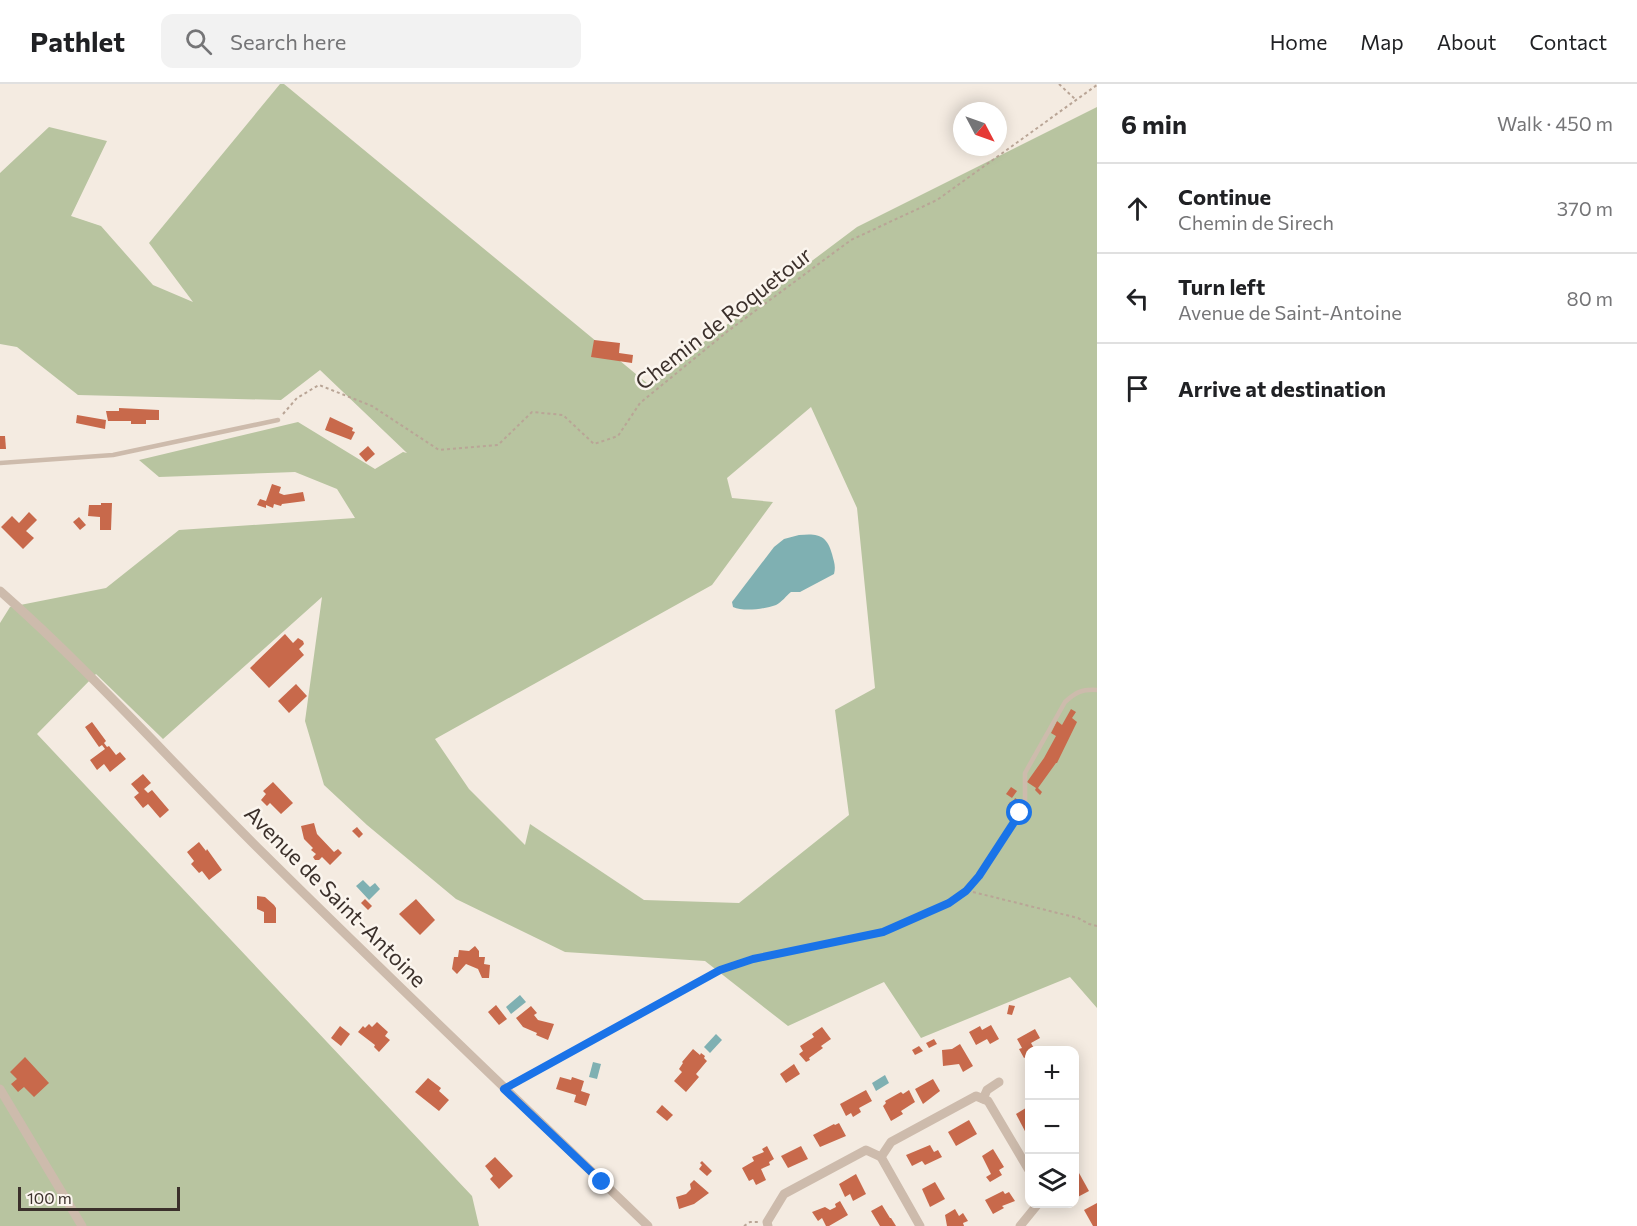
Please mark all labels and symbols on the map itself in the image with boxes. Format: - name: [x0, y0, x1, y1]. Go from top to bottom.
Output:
- north arrow: [953, 102, 1007, 156]
- street label: Chemin de Roquetour: [629, 241, 817, 395]
- street label: Avenue de Saint-Antoine: [239, 799, 433, 993]
- route start: [1006, 799, 1032, 825]
- route end: [588, 1168, 614, 1194]
- scale bar: [18, 1184, 180, 1212]

